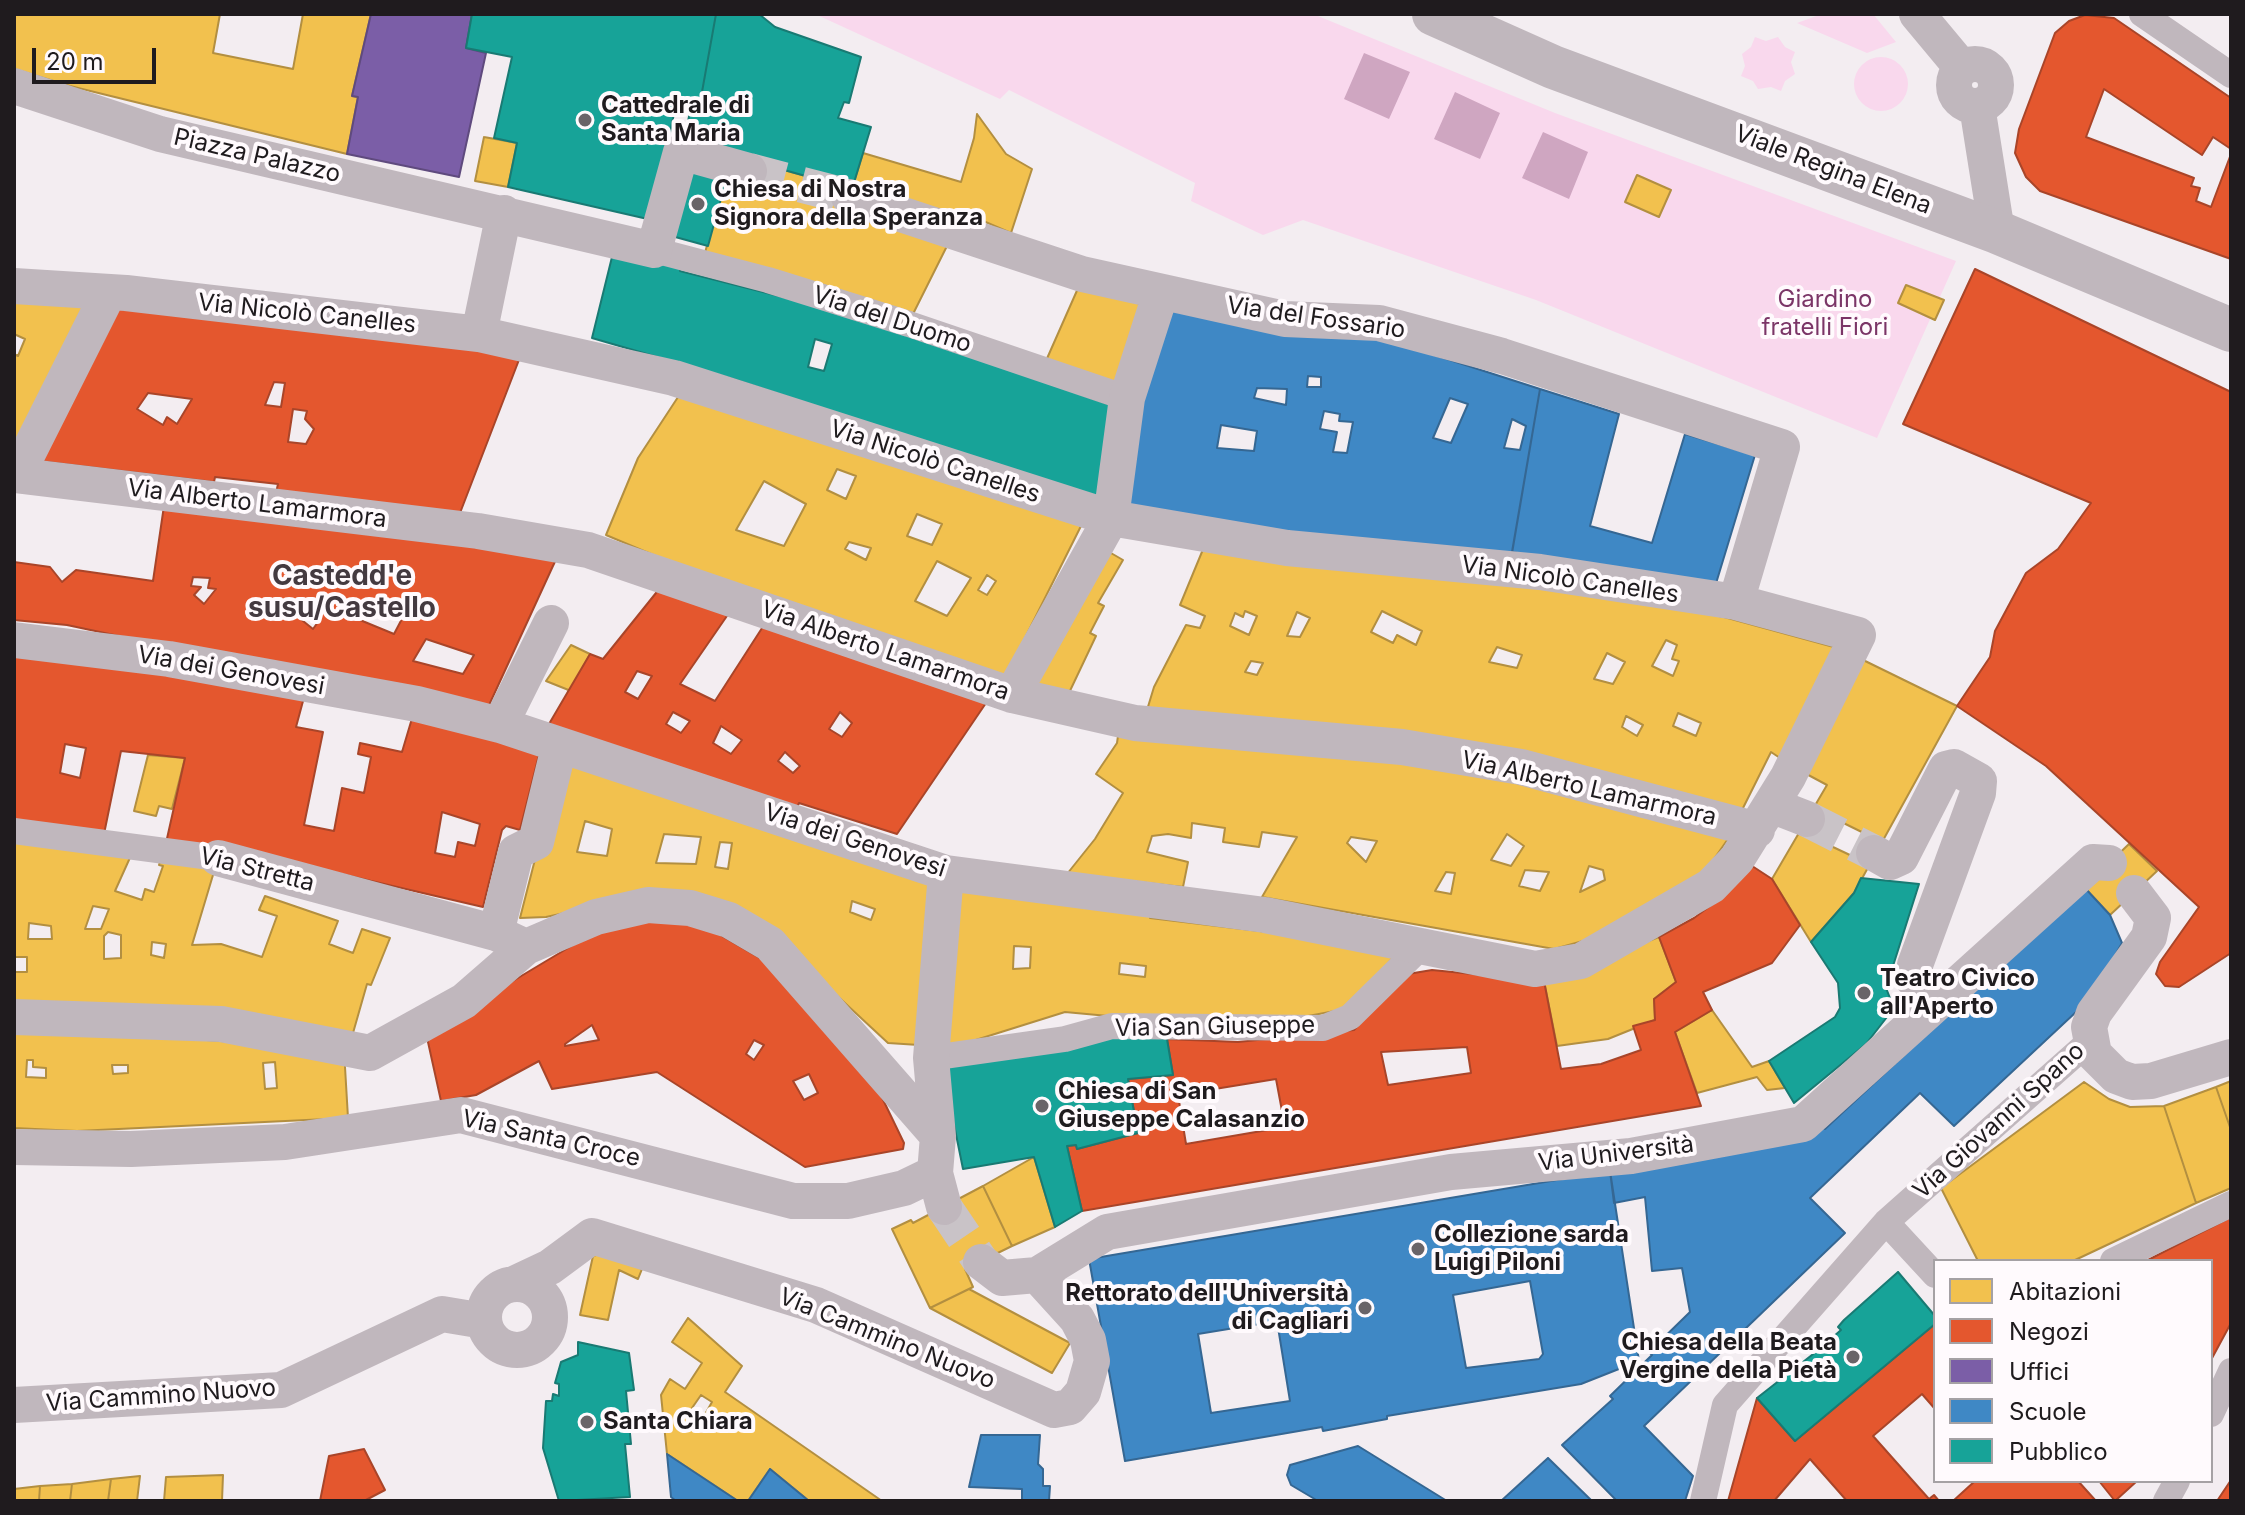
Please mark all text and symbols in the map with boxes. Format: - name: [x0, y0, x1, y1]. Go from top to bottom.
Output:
- scale bar: [36, 32, 160, 82]
- text: 20 m: [46, 47, 104, 76]
- place label: Cattedrale di Santa Maria: [601, 92, 750, 148]
- marker: Cattedrale di Santa Maria: [576, 111, 594, 129]
- street label: Viale Regina Elena: [1731, 119, 1935, 221]
- street label: Piazza Palazzo: [171, 123, 343, 189]
- place label: Chiesa di Nostra Signora della Speranza: [714, 176, 983, 232]
- marker: Chiesa di Nostra Signora della Speranza: [689, 195, 707, 213]
- street label: Via del Duomo: [809, 281, 975, 359]
- park label: Giardino fratelli Fiori: [1762, 286, 1888, 342]
- street label: Via Nicolò Canelles: [197, 288, 417, 340]
- street label: Via del Fossario: [1225, 291, 1407, 345]
- street label: Via Nicolò Canelles: [826, 414, 1044, 510]
- street label: Via Alberto Lamarmora: [126, 474, 388, 534]
- street label: Via Nicolò Canelles: [1460, 550, 1680, 610]
- district label: Castedd'e susu/Castello: [248, 560, 436, 626]
- street label: Via Alberto Lamarmora: [757, 595, 1013, 707]
- street label: Via dei Genovesi: [135, 640, 327, 702]
- street label: Via Alberto Lamarmora: [1459, 746, 1719, 832]
- street label: Via dei Genovesi: [761, 798, 949, 884]
- street label: Via Stretta: [197, 842, 317, 898]
- place label: Teatro Civico all'Aperto: [1880, 965, 2035, 1021]
- marker: Teatro Civico all'Aperto: [1855, 984, 1873, 1002]
- street label: Via San Giuseppe: [1115, 1011, 1315, 1043]
- street label: Via Giovanni Spano: [1907, 1037, 2091, 1205]
- place label: Chiesa di San Giuseppe Calasanzio: [1058, 1078, 1305, 1134]
- marker: Chiesa di San Giuseppe Calasanzio: [1033, 1097, 1051, 1115]
- street label: Via Santa Croce: [459, 1104, 643, 1174]
- street label: Via Università: [1537, 1130, 1695, 1178]
- place label: Collezione sarda Luigi Piloni: [1434, 1221, 1629, 1277]
- marker: Collezione sarda Luigi Piloni: [1409, 1240, 1427, 1258]
- legend: [1933, 1259, 2213, 1483]
- text: Abitazioni: [2009, 1277, 2121, 1306]
- place label: Rettorato dell'Università di Cagliari: [1065, 1280, 1349, 1336]
- street label: Via Cammino Nuovo: [775, 1282, 999, 1396]
- marker: Rettorato dell'Università di Cagliari: [1356, 1299, 1374, 1317]
- text: Negozi: [2009, 1317, 2089, 1346]
- place label: Chiesa della Beata Vergine della Pietà: [1619, 1329, 1837, 1385]
- marker: Chiesa della Beata Vergine della Pietà: [1844, 1348, 1862, 1366]
- text: Uffici: [2009, 1357, 2069, 1386]
- street label: Via Cammino Nuovo: [45, 1374, 277, 1418]
- text: Scuole: [2009, 1397, 2087, 1426]
- place label: Santa Chiara: [603, 1408, 753, 1436]
- marker: Santa Chiara: [578, 1413, 596, 1431]
- text: Pubblico: [2009, 1437, 2108, 1466]

